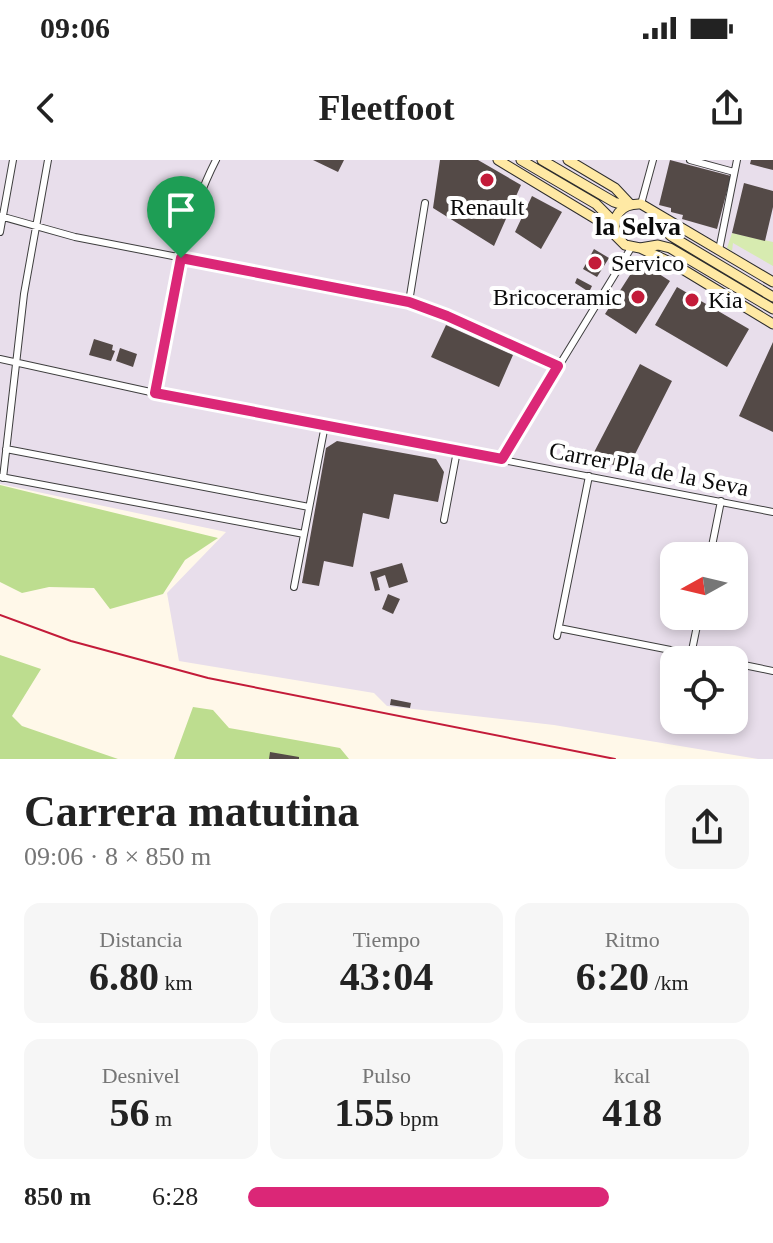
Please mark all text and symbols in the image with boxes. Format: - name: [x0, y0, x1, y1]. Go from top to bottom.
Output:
- text: 09:06: [40, 11, 110, 44]
- icon: back: [24, 86, 68, 130]
- icon: share: [705, 86, 749, 130]
- text: Fleetfoot: [319, 88, 454, 128]
- marker: Renault: [478, 171, 496, 189]
- pin: [147, 176, 215, 258]
- icon: arrive: [159, 188, 203, 232]
- place label: Renault: [450, 194, 525, 220]
- district label: la Selva: [595, 212, 681, 241]
- place label: Servico: [611, 250, 684, 276]
- marker: Servico: [586, 254, 604, 272]
- place label: Bricoceramic: [493, 284, 622, 310]
- place label: Kia: [708, 287, 743, 313]
- marker: Bricoceramic: [629, 288, 647, 306]
- marker: Kia: [683, 291, 701, 309]
- street label: Carrer Pla de la Seva: [547, 437, 751, 501]
- north arrow: [660, 542, 748, 630]
- map controls: [660, 542, 748, 734]
- button: locate: [660, 646, 748, 734]
- button: share: [665, 785, 749, 869]
- text: Carrera matutina: [24, 787, 359, 836]
- text: 09:06 · 8 × 850 m: [24, 842, 211, 871]
- text: Distancia: [99, 927, 182, 952]
- text: Tiempo: [353, 927, 420, 952]
- text: Ritmo: [605, 927, 660, 952]
- text: 6.80: [89, 954, 159, 999]
- text: 43:04: [340, 954, 433, 999]
- text: 6:20: [576, 954, 649, 999]
- text: km: [159, 970, 193, 995]
- text: /km: [649, 970, 689, 995]
- text: Desnivel: [102, 1063, 180, 1088]
- text: Pulso: [362, 1063, 411, 1088]
- text: kcal: [614, 1063, 650, 1088]
- text: 56: [110, 1090, 150, 1135]
- text: 155: [334, 1090, 394, 1135]
- text: 418: [602, 1090, 662, 1135]
- text: m: [150, 1106, 172, 1131]
- text: bpm: [394, 1106, 439, 1131]
- text: 850 m: [24, 1182, 91, 1211]
- text: 6:28: [152, 1182, 198, 1211]

